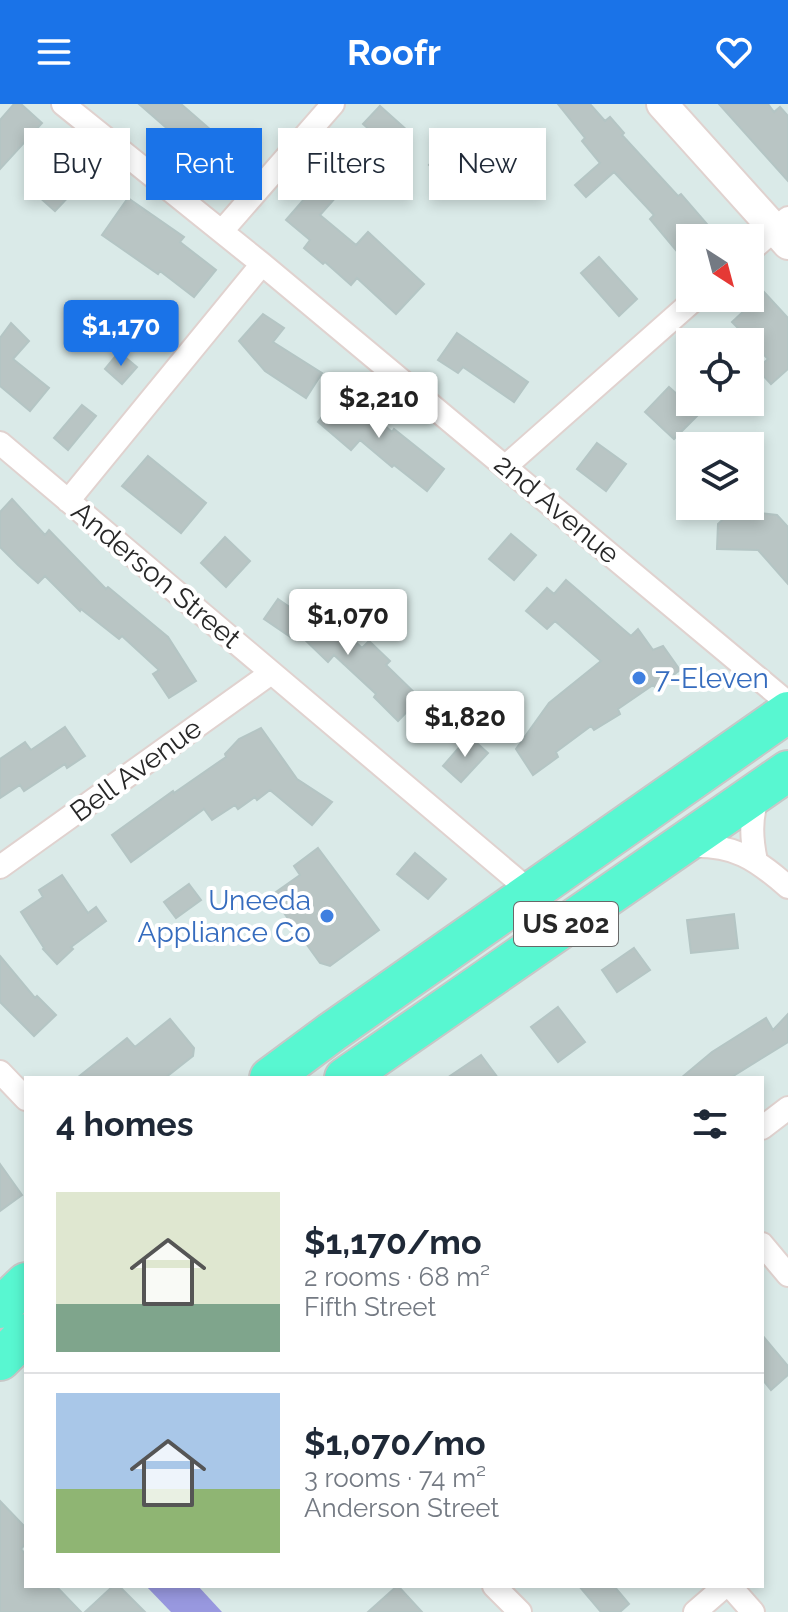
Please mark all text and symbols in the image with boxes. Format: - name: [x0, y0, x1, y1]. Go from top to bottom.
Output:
- icon: menu: [32, 30, 76, 74]
- icon: heart: [712, 30, 756, 74]
- text: Roofr: [347, 31, 441, 73]
- chip: Buy: [24, 128, 130, 200]
- chip: Rent: [146, 128, 262, 200]
- chip: Filters: [278, 128, 413, 200]
- chip: New: [429, 128, 546, 200]
- north arrow: [676, 224, 764, 312]
- map controls: [676, 224, 764, 520]
- pin: $1,170: [56, 300, 186, 368]
- text: $1,170: [82, 311, 160, 341]
- button: locate: [676, 328, 764, 416]
- pin: $2,210: [314, 372, 444, 440]
- text: $2,210: [339, 383, 419, 413]
- button: layers: [676, 432, 764, 520]
- street label: 2nd Avenue: [488, 447, 626, 571]
- street label: Anderson Street: [65, 495, 248, 656]
- pin: $1,070: [283, 589, 413, 657]
- text: $1,070: [307, 600, 389, 630]
- place label: 7-Eleven: [655, 662, 769, 695]
- marker: 7-Eleven: [630, 669, 648, 687]
- pin: $1,820: [400, 691, 530, 759]
- text: $1,820: [424, 702, 506, 732]
- street label: Bell Avenue: [64, 711, 208, 829]
- place label: Uneeda Appliance Co: [138, 884, 311, 949]
- road number: US 202: [514, 902, 618, 946]
- marker: Uneeda Appliance Co: [318, 907, 336, 925]
- icon: filters: [688, 1102, 732, 1146]
- text: 4 homes: [56, 1104, 194, 1144]
- text: $1,170/mo: [304, 1222, 482, 1262]
- icon: home: [120, 1224, 216, 1320]
- text: 2 rooms · 68 m²: [304, 1262, 490, 1292]
- text: Fifth Street: [304, 1292, 436, 1322]
- text: $1,070/mo: [304, 1423, 486, 1463]
- icon: home: [120, 1425, 216, 1521]
- text: 3 rooms · 74 m²: [304, 1463, 486, 1493]
- text: Anderson Street: [304, 1493, 499, 1523]

